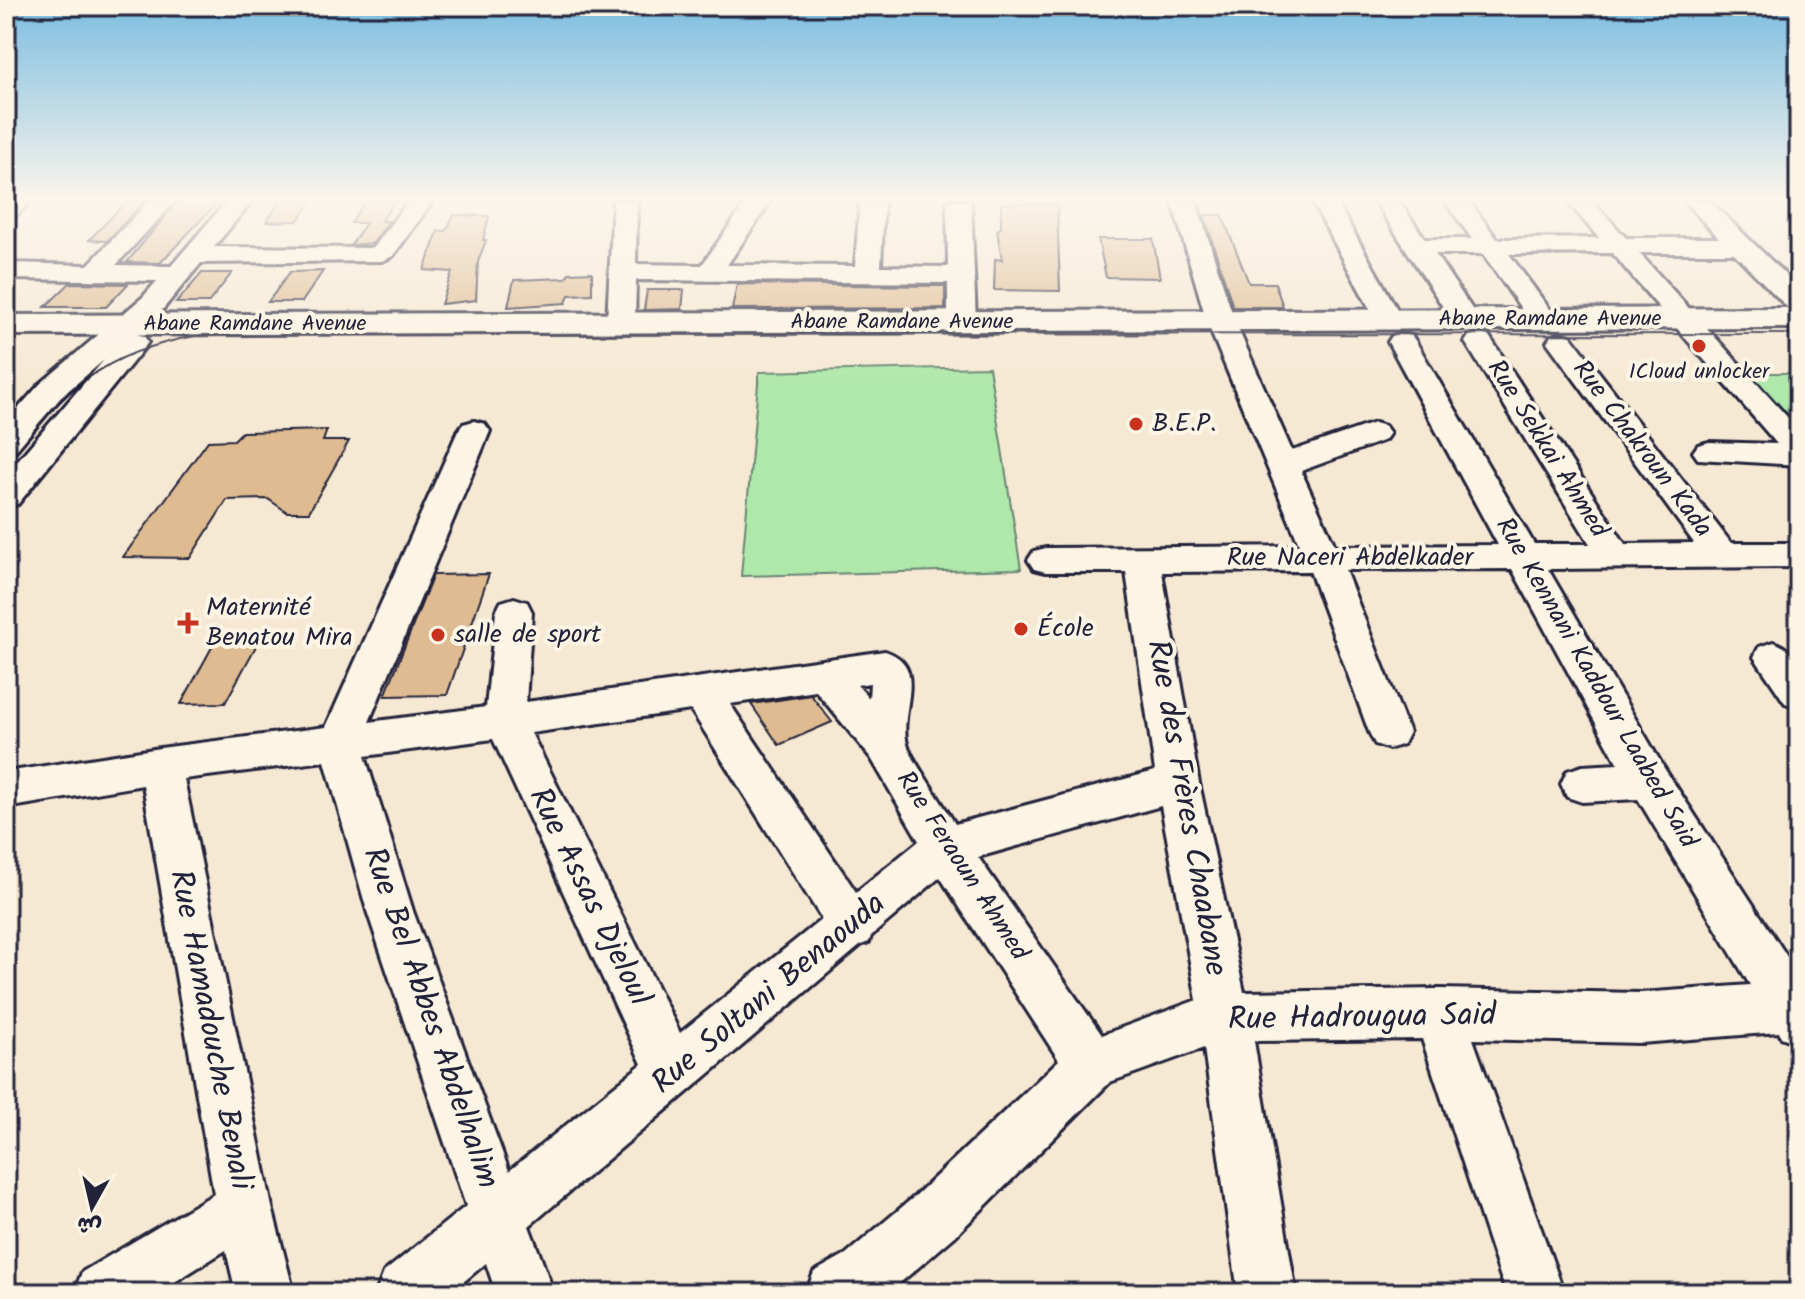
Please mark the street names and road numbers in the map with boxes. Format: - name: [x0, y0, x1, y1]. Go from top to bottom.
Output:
- street label: Abane Ramdane Avenue: [1439, 302, 1662, 337]
- street label: Abane Ramdane Avenue: [791, 305, 1014, 340]
- street label: Abane Ramdane Avenue: [144, 307, 367, 342]
- street label: Rue Chakroun Kada: [1561, 351, 1723, 547]
- street label: Rue Sekkai Ahmed: [1475, 352, 1619, 547]
- street label: Rue Kennani Kaddour Laabed Said: [1484, 509, 1709, 857]
- street label: Rue Naceri Abdelkader: [1227, 537, 1475, 579]
- street label: Rue des Frères Chaabane: [1131, 636, 1241, 980]
- street label: Rue Feraoun Ahmed: [885, 762, 1040, 970]
- street label: Rue Assas Djeloul: [514, 779, 664, 1015]
- street label: Rue Bel Abbes Abdelhalim: [348, 840, 512, 1196]
- street label: Rue Hamadouche Benali: [154, 866, 266, 1196]
- street label: Rue Soltani Benaouda: [640, 880, 898, 1108]
- street label: Rue Hadrougua Said: [1227, 990, 1498, 1046]

